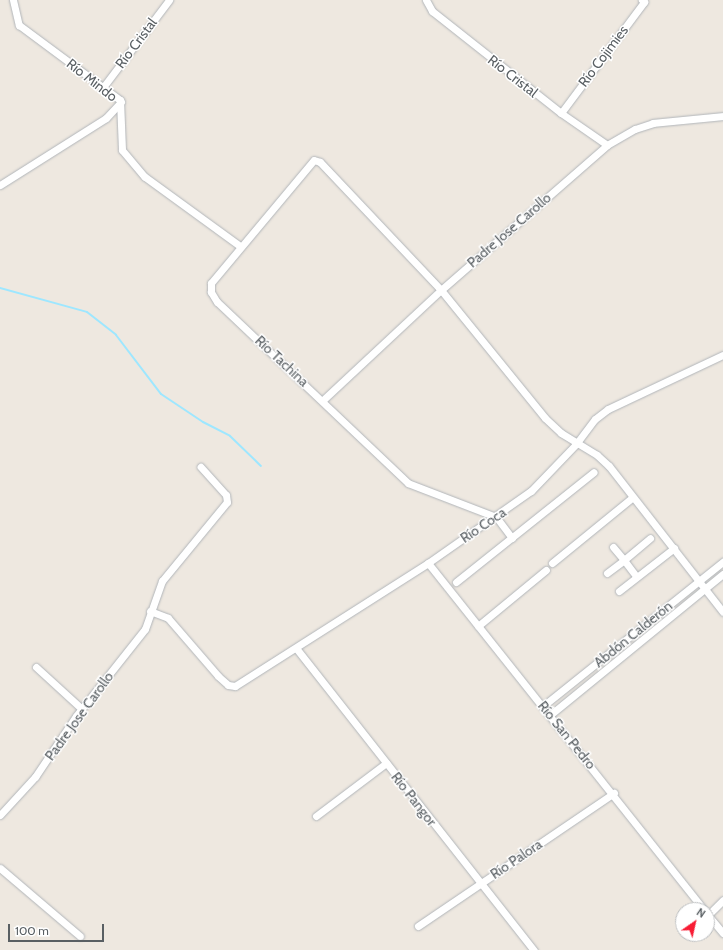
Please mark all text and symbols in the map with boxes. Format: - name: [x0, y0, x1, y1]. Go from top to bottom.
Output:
- street label: Río Cristal: [112, 15, 160, 71]
- street label: Río Cojimies: [574, 22, 632, 90]
- street label: Río Cristal: [485, 51, 541, 101]
- street label: Río Mindo: [63, 55, 121, 105]
- street label: Padre Jose Carollo: [464, 189, 554, 271]
- street label: Río Tachina: [252, 332, 312, 390]
- street label: Río Coca: [457, 504, 509, 546]
- street label: Abdón Calderón: [590, 597, 676, 671]
- street label: Padre Jose Carollo: [41, 668, 117, 764]
- street label: Río San Pedro: [534, 698, 600, 772]
- street label: Río Pangor: [388, 769, 440, 829]
- street label: Río Palora: [487, 836, 545, 882]
- north arrow: [675, 902, 715, 942]
- text: N: [694, 905, 708, 921]
- scale bar: [10, 916, 106, 942]
- text: 100 m: [15, 923, 49, 938]

